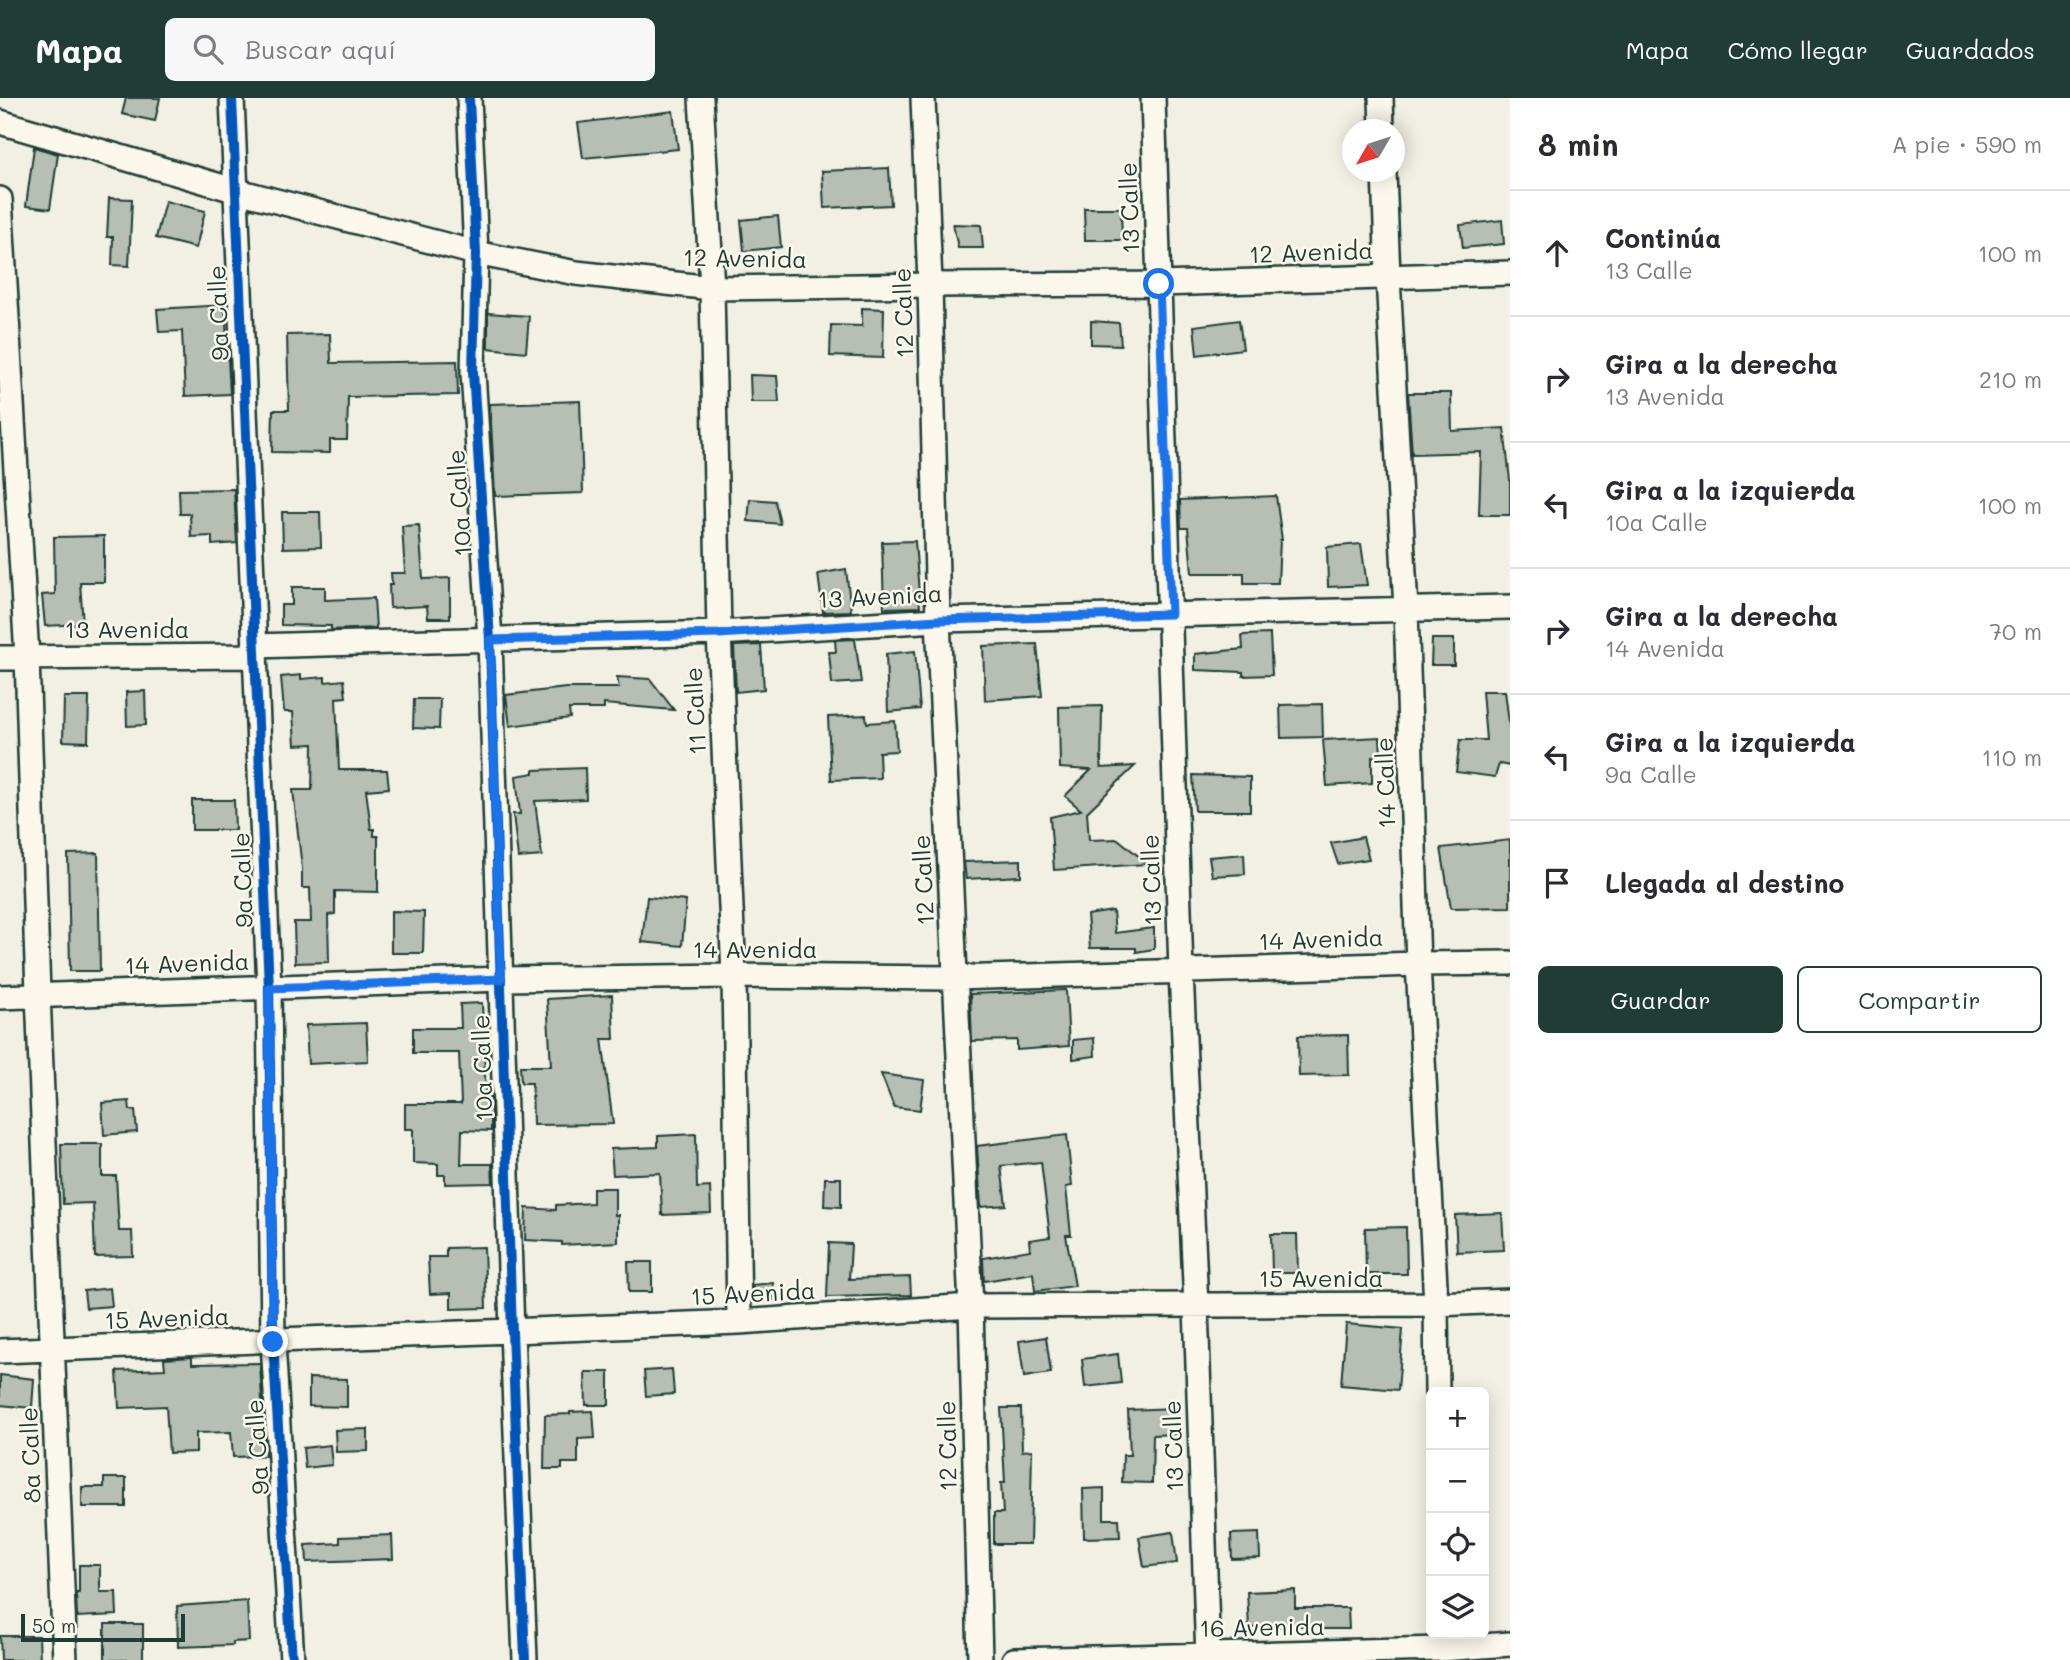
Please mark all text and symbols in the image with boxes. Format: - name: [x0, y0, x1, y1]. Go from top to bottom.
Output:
- search box: [165, 18, 655, 81]
- text: Mapa: [35, 28, 123, 71]
- icon: search: [189, 30, 227, 68]
- text: Buscar aquí: [245, 32, 396, 66]
- text: Mapa: [1626, 34, 1690, 65]
- text: Cómo llegar: [1728, 34, 1868, 65]
- text: Guardados: [1906, 34, 2035, 65]
- north arrow: [1342, 119, 1405, 182]
- text: 8 min: [1538, 124, 1619, 164]
- text: A pie · 590 m: [1892, 129, 2042, 159]
- street label: 13 Calle: [1111, 162, 1146, 254]
- text: Continúa: [1605, 221, 1721, 255]
- street label: 12 Avenida: [1248, 234, 1374, 269]
- icon: ahead: [1538, 234, 1576, 272]
- text: 100 m: [1978, 238, 2042, 268]
- street label: 12 Avenida: [683, 241, 807, 274]
- text: 13 Calle: [1605, 255, 1693, 285]
- street label: 9a Calle: [200, 265, 235, 361]
- street label: 12 Calle: [885, 267, 920, 359]
- route start: [1143, 268, 1174, 299]
- text: Gira a la derecha: [1605, 347, 1838, 381]
- icon: right: [1538, 360, 1576, 398]
- text: 210 m: [1979, 364, 2042, 394]
- text: 13 Avenida: [1605, 381, 1725, 411]
- street label: 10a Calle: [439, 449, 478, 558]
- text: Gira a la izquierda: [1605, 473, 1856, 507]
- icon: left: [1538, 486, 1576, 524]
- text: 100 m: [1978, 490, 2042, 520]
- text: 10a Calle: [1605, 507, 1708, 537]
- street label: 13 Avenida: [817, 577, 943, 614]
- text: Gira a la derecha: [1605, 599, 1838, 633]
- icon: right: [1538, 612, 1576, 650]
- street label: 13 Avenida: [64, 613, 190, 644]
- text: 70 m: [1989, 616, 2042, 646]
- text: 14 Avenida: [1605, 633, 1725, 663]
- street label: 11 Calle: [677, 666, 712, 756]
- text: Gira a la izquierda: [1605, 725, 1856, 759]
- street label: 14 Calle: [1367, 737, 1402, 829]
- icon: left: [1538, 738, 1576, 776]
- text: 110 m: [1982, 742, 2042, 772]
- text: 9a Calle: [1605, 759, 1697, 789]
- street label: 9a Calle: [224, 832, 259, 928]
- street label: 12 Calle: [905, 834, 940, 926]
- street label: 13 Calle: [1133, 834, 1168, 926]
- icon: arrive: [1538, 864, 1576, 902]
- text: Llegada al destino: [1605, 866, 1844, 900]
- street label: 14 Avenida: [1258, 921, 1384, 956]
- street label: 14 Avenida: [692, 933, 818, 964]
- street label: 14 Avenida: [124, 945, 250, 980]
- button: Guardar: [1538, 966, 1783, 1033]
- button: Compartir: [1797, 966, 2042, 1033]
- street label: 10a Calle: [464, 1014, 499, 1122]
- street label: 15 Avenida: [1259, 1262, 1383, 1293]
- street label: 15 Avenida: [690, 1274, 816, 1311]
- street label: 15 Avenida: [104, 1300, 230, 1335]
- route end: [257, 1326, 288, 1357]
- map controls: [1426, 1387, 1489, 1639]
- button: +: [1426, 1387, 1489, 1450]
- street label: 9a Calle: [238, 1398, 275, 1496]
- street label: 12 Calle: [930, 1400, 963, 1492]
- street label: 13 Calle: [1155, 1400, 1190, 1492]
- street label: 8a Calle: [12, 1406, 47, 1504]
- button: −: [1426, 1450, 1489, 1513]
- button: locate: [1426, 1513, 1489, 1576]
- button: layers: [1426, 1576, 1489, 1639]
- street label: 16 Avenida: [1199, 1610, 1325, 1643]
- scale bar: [21, 1611, 186, 1643]
- text: 50 m: [32, 1613, 76, 1638]

